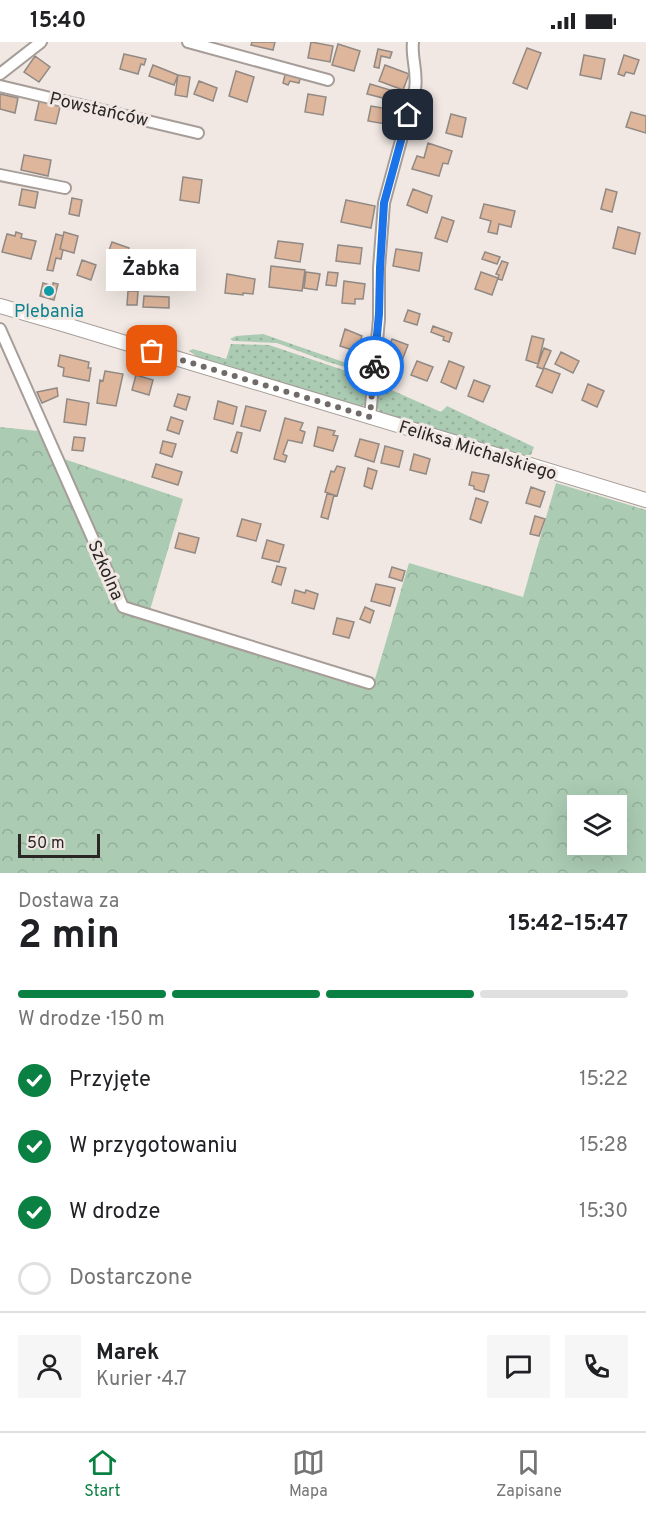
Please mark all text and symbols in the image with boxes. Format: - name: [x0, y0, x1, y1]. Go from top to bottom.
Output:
- text: 15:40: [30, 8, 86, 35]
- street label: Powstańców: [47, 88, 150, 133]
- pin: [382, 89, 433, 140]
- icon: home: [391, 98, 424, 131]
- callout: Żabka: [107, 249, 197, 291]
- text: Żabka: [122, 257, 180, 283]
- marker: Plebania: [42, 284, 56, 298]
- place label: Plebania: [14, 301, 84, 324]
- pin: [126, 325, 177, 376]
- icon: bag: [135, 334, 168, 367]
- courier: [344, 336, 404, 396]
- icon: bike: [358, 350, 391, 383]
- street label: Feliksa Michalskiego: [396, 416, 559, 486]
- street label: Szkolna: [81, 537, 128, 604]
- map controls: [567, 795, 627, 855]
- button: layers: [567, 795, 627, 855]
- scale bar: [18, 831, 100, 858]
- text: 50 m: [27, 834, 65, 854]
- text: Dostawa za: [18, 889, 119, 915]
- text: 15:42–15:47: [508, 911, 628, 938]
- text: 2 min: [18, 913, 120, 962]
- text: W drodze · 150 m: [18, 1007, 165, 1033]
- icon: check: [18, 1064, 51, 1097]
- text: Przyjęte: [69, 1067, 151, 1094]
- text: 15:22: [579, 1067, 628, 1093]
- icon: check: [18, 1130, 51, 1163]
- text: W przygotowaniu: [69, 1133, 238, 1160]
- text: 15:28: [579, 1133, 628, 1159]
- icon: check: [18, 1196, 51, 1229]
- text: W drodze: [69, 1199, 160, 1226]
- text: 15:30: [579, 1199, 628, 1225]
- text: Dostarczone: [69, 1265, 192, 1292]
- button: person: [18, 1335, 81, 1398]
- button: chat: [487, 1335, 550, 1398]
- button: phone: [565, 1335, 628, 1398]
- text: Marek: [96, 1340, 159, 1367]
- text: Kurier · 4.7: [96, 1367, 187, 1393]
- tab: Start: [84, 1446, 121, 1502]
- tab: Mapa: [289, 1446, 328, 1502]
- tab: Zapisane: [496, 1446, 562, 1502]

